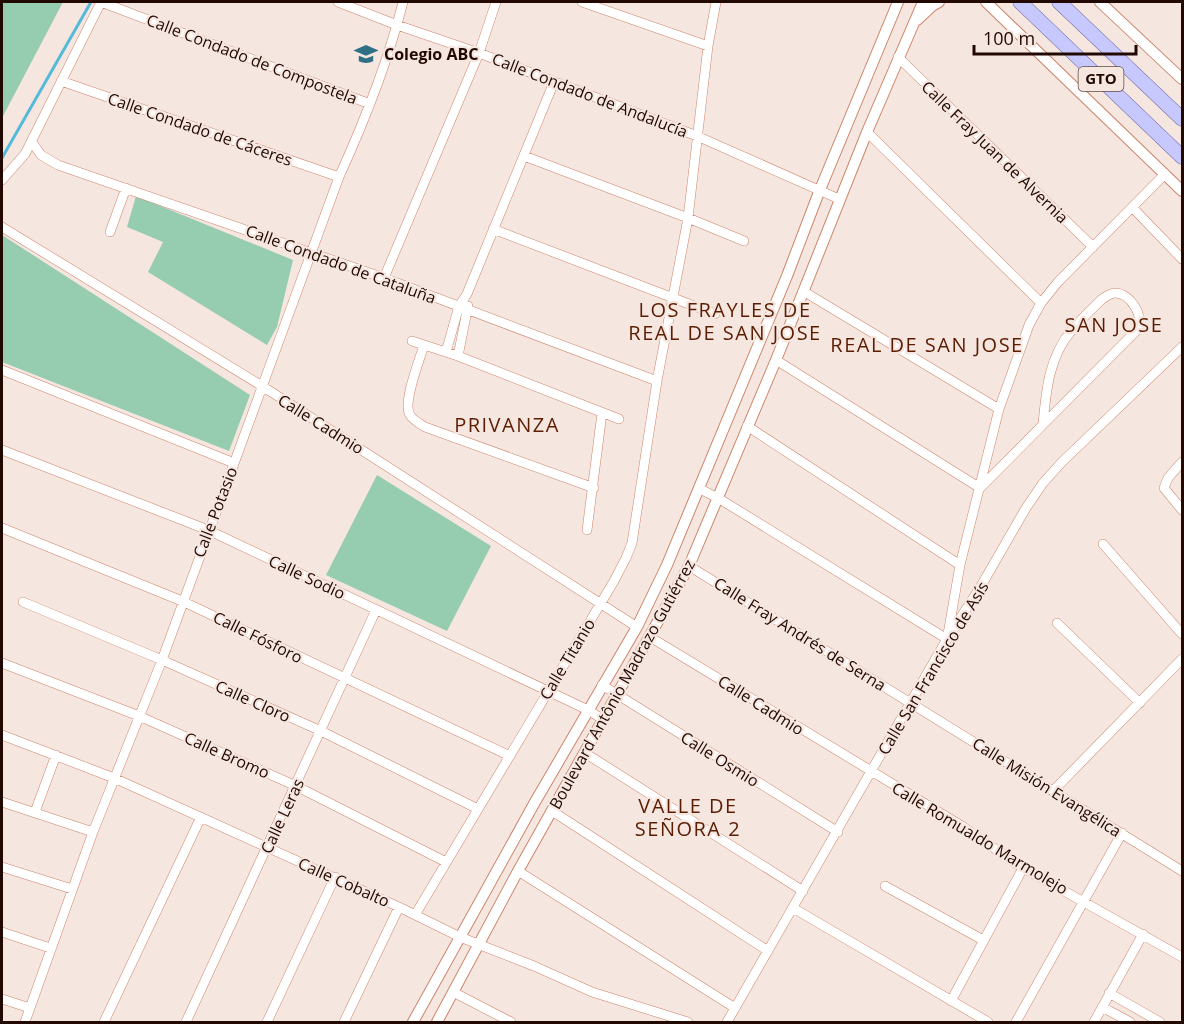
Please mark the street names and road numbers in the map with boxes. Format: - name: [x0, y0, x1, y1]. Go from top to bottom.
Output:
- street label: Calle Condado de Compostela: [143, 9, 361, 109]
- street label: Calle Condado de Andalucía: [489, 47, 691, 143]
- road number: GTO: [1078, 67, 1124, 91]
- street label: Calle Fray Juan de Alvernia: [917, 76, 1073, 228]
- street label: Calle Condado de Cáceres: [105, 87, 295, 171]
- street label: Calle Condado de Cataluña: [243, 219, 439, 309]
- street label: Calle Cadmio: [274, 389, 368, 459]
- street label: Calle Potasio: [188, 464, 242, 560]
- street label: Calle Sodio: [265, 550, 349, 604]
- street label: Boulevard Antônio Madrazo Gutiérrez: [544, 555, 700, 813]
- street label: Calle Fray Andrés de Serna: [710, 572, 890, 696]
- street label: Calle San Francisco de Asís: [872, 577, 994, 759]
- street label: Calle Fósforo: [210, 606, 306, 668]
- street label: Calle Titanio: [534, 614, 600, 704]
- street label: Calle Cadmio: [714, 670, 808, 740]
- street label: Calle Cloro: [212, 675, 294, 727]
- street label: Calle Bromo: [181, 726, 273, 784]
- street label: Calle Osmio: [677, 726, 763, 792]
- street label: Calle Misión Evangélica: [968, 732, 1126, 842]
- street label: Calle Leras: [255, 775, 309, 857]
- street label: Calle Romualdo Marmolejo: [888, 777, 1072, 899]
- street label: Calle Cobalto: [295, 852, 393, 912]

